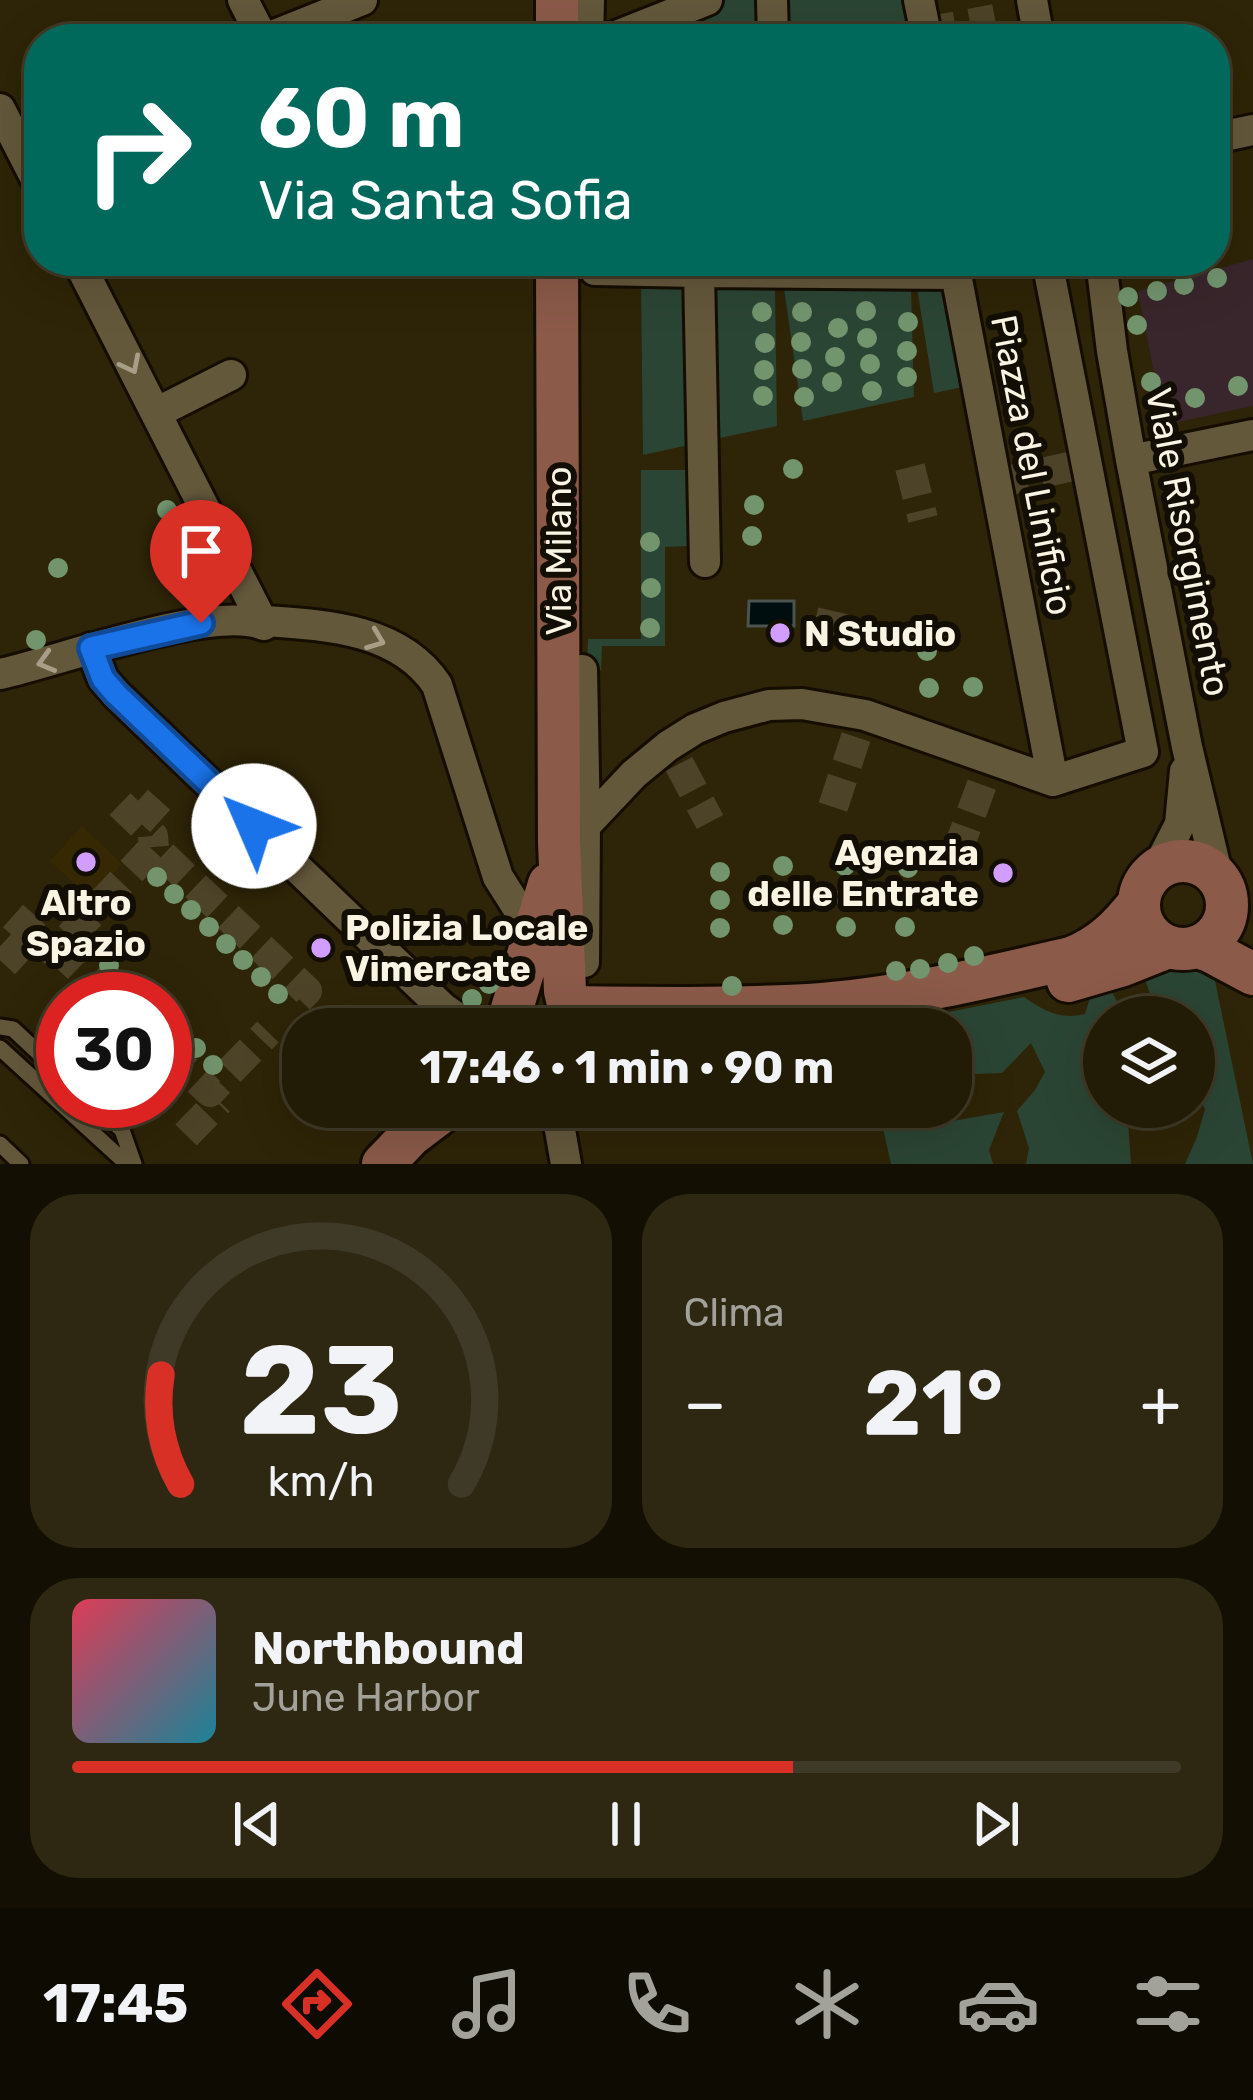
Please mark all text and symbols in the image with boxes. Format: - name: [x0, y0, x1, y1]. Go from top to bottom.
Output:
- text: 60 m: [258, 68, 465, 168]
- icon: right: [60, 72, 216, 228]
- text: Via Santa Sofia: [258, 169, 633, 233]
- street label: Piazza del Linificio: [982, 311, 1082, 619]
- one-way arrow: [117, 352, 140, 374]
- street label: Viale Risorgimento: [1137, 384, 1239, 700]
- street label: Via Milano: [537, 466, 580, 636]
- pin: [150, 500, 252, 623]
- icon: arrive: [168, 518, 234, 584]
- place label: N Studio: [804, 612, 956, 655]
- marker: N Studio: [767, 620, 793, 646]
- one-way arrow: [364, 626, 385, 651]
- one-way arrow: [36, 647, 57, 672]
- position arrow: [191, 763, 317, 889]
- place label: Agenzia delle Entrate: [747, 831, 979, 915]
- marker: Altro Spazio: [73, 849, 99, 875]
- marker: Agenzia delle Entrate: [990, 860, 1016, 886]
- place label: Altro Spazio: [26, 881, 146, 965]
- place label: Polizia Locale Vimercate: [345, 906, 588, 990]
- marker: Polizia Locale Vimercate: [308, 935, 334, 961]
- speed limit sign: 30: [36, 972, 192, 1128]
- map controls: [1083, 996, 1215, 1128]
- button: layers: [1083, 996, 1215, 1128]
- text: 17:46 · 1 min · 90 m: [420, 1041, 834, 1094]
- text: Clima: [684, 1290, 785, 1336]
- text: 23: [239, 1316, 402, 1464]
- text: 21°: [863, 1350, 1003, 1457]
- text: −: [684, 1364, 726, 1443]
- text: +: [1140, 1364, 1181, 1443]
- text: km/h: [267, 1456, 374, 1507]
- text: Northbound: [252, 1622, 525, 1675]
- text: June Harbor: [252, 1675, 480, 1721]
- icon: previous: [224, 1791, 290, 1857]
- icon: pause: [593, 1791, 659, 1857]
- icon: next: [963, 1791, 1029, 1857]
- icon: directions: [275, 1962, 359, 2046]
- icon: music: [445, 1962, 529, 2046]
- icon: phone: [615, 1962, 699, 2046]
- icon: climate: [785, 1962, 869, 2046]
- icon: car: [956, 1962, 1040, 2046]
- icon: filters: [1126, 1962, 1210, 2046]
- text: 17:45: [43, 1972, 188, 2036]

